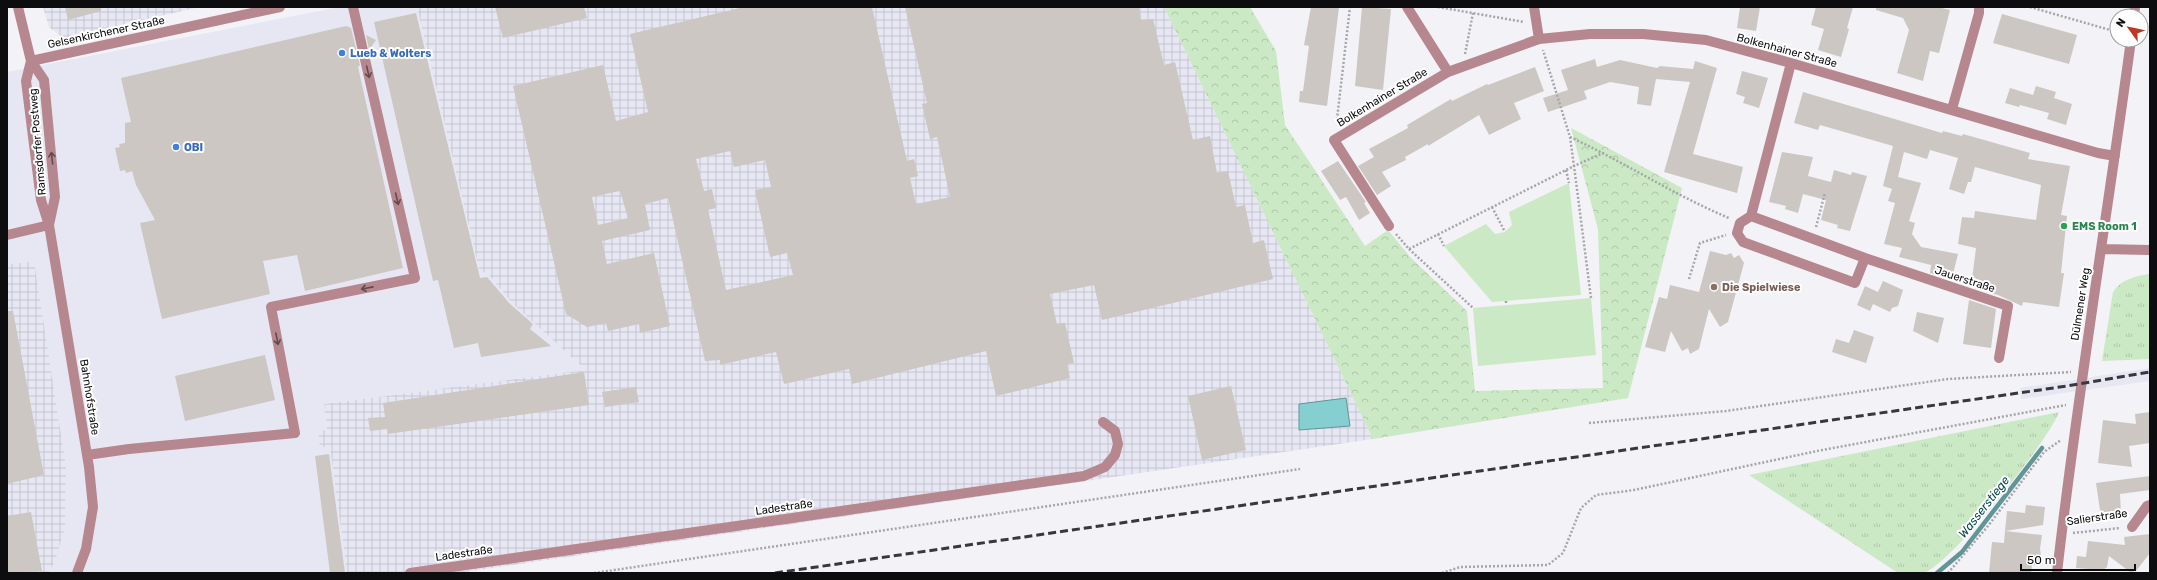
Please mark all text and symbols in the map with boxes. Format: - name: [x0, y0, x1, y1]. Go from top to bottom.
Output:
- north arrow: [2109, 8, 2149, 48]
- street label: Gelsenkirchener Straße: [46, 14, 166, 51]
- text: N: [2113, 16, 2129, 30]
- street label: Bolkenhainer Straße: [1735, 31, 1838, 70]
- place label: Lueb & Wolters: [350, 47, 431, 60]
- marker: Lueb & Wolters: [337, 48, 347, 58]
- one-way arrow: [364, 65, 372, 78]
- street label: Bolkenhainer Straße: [1335, 65, 1430, 130]
- street label: Ramsdorfer Postweg: [26, 88, 49, 196]
- place label: OBI: [184, 141, 203, 154]
- marker: OBI: [171, 142, 181, 152]
- one-way arrow: [48, 152, 55, 165]
- one-way arrow: [393, 192, 401, 205]
- place label: EMS Room 1: [2072, 220, 2137, 233]
- marker: EMS Room 1: [2059, 221, 2069, 231]
- street label: Jauerstraße: [1933, 264, 1997, 295]
- street label: Dülmener Weg: [2068, 267, 2093, 341]
- place label: Die Spielwiese: [1722, 281, 1801, 294]
- marker: Die Spielwiese: [1709, 282, 1719, 292]
- one-way arrow: [361, 284, 374, 292]
- one-way arrow: [273, 332, 281, 345]
- street label: Bahnhofstraße: [77, 358, 102, 436]
- water label: Wasserstiege: [1956, 473, 2013, 541]
- street label: Ladestraße: [755, 497, 814, 518]
- street label: Salierstraße: [2066, 507, 2128, 528]
- street label: Ladestraße: [435, 543, 494, 564]
- scale bar: [2021, 546, 2135, 572]
- text: 50 m: [2027, 553, 2055, 567]

